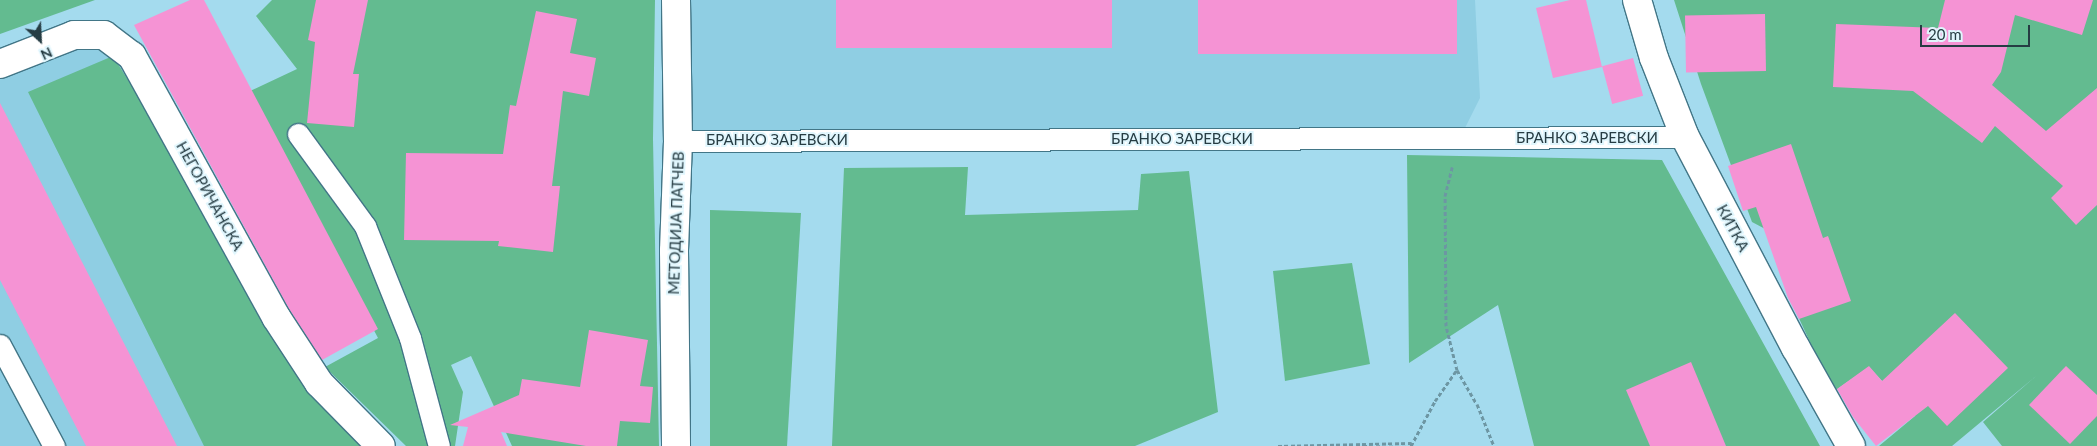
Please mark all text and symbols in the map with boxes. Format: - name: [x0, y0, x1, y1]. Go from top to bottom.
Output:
- north arrow: [15, 15, 65, 65]
- scale bar: [1922, 15, 2032, 47]
- text: 20 m: [1928, 25, 1962, 43]
- text: N: [38, 44, 55, 64]
- street label: БРАНКО ЗАРЕВСКИ: [1516, 129, 1658, 147]
- street label: БРАНКО ЗАРЕВСКИ: [1111, 130, 1253, 148]
- street label: БРАНКО ЗАРЕВСКИ: [706, 131, 848, 149]
- street label: НЕГОРИЧАНСКА: [173, 138, 247, 254]
- street label: МЕТОДИЈА ПАТЧЕВ: [665, 151, 687, 295]
- street label: КИТКА: [1713, 201, 1753, 255]

